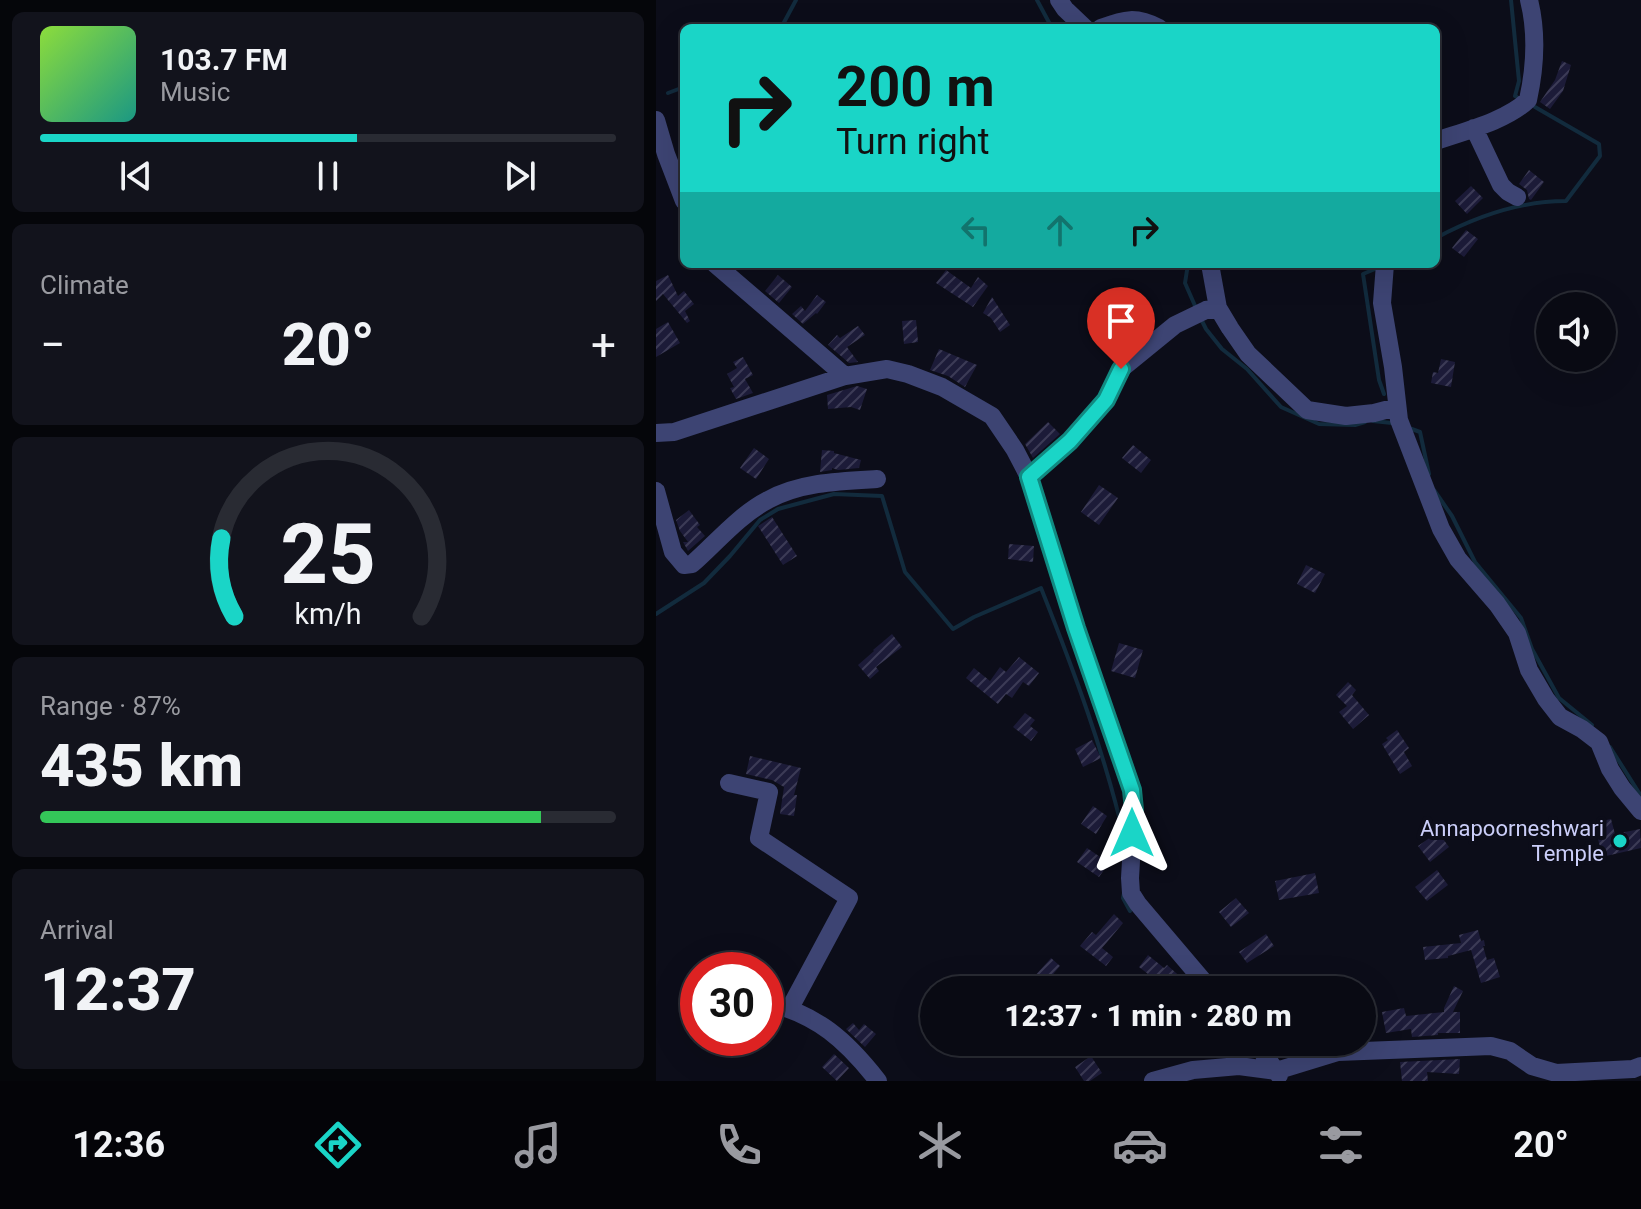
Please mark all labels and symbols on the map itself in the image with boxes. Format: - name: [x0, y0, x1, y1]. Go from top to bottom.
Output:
- pin: [1087, 287, 1155, 369]
- position arrow: [1090, 791, 1174, 875]
- place label: Annapoorneshwari Temple: [1420, 816, 1604, 866]
- marker: Annapoorneshwari Temple: [1611, 832, 1629, 850]
- speed limit sign: 30: [680, 952, 784, 1056]

